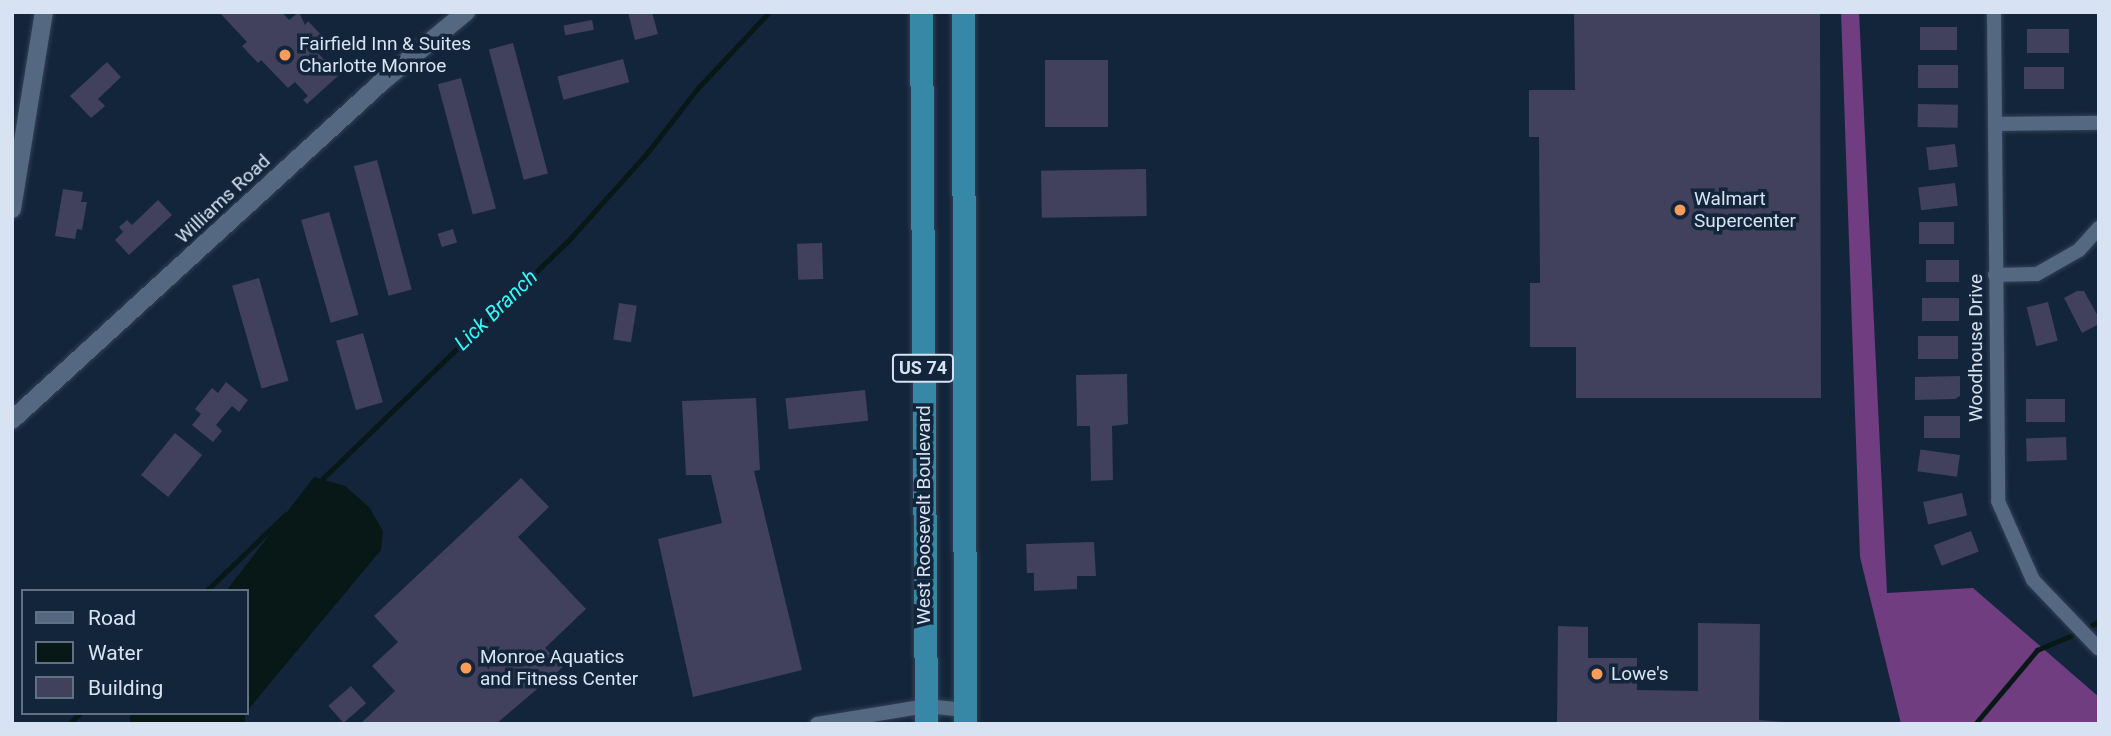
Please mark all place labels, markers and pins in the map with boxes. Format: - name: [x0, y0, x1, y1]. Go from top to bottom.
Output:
- place label: Fairfield Inn & Suites Charlotte Monroe: [299, 33, 471, 77]
- marker: Fairfield Inn & Suites Charlotte Monroe: [277, 47, 293, 63]
- place label: Walmart Supercenter: [1694, 188, 1796, 232]
- marker: Walmart Supercenter: [1672, 202, 1688, 218]
- place label: Monroe Aquatics and Fitness Center: [480, 646, 638, 690]
- marker: Monroe Aquatics and Fitness Center: [458, 660, 474, 676]
- place label: Lowe's: [1611, 663, 1669, 685]
- marker: Lowe's: [1589, 666, 1605, 682]

